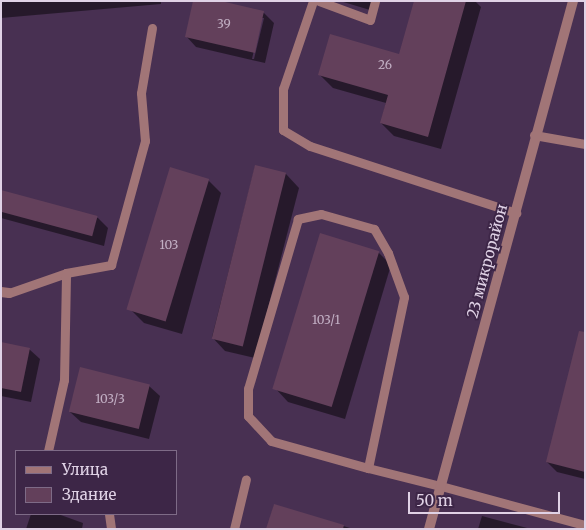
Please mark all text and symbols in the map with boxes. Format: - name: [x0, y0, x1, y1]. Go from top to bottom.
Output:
- house number: 39: [217, 17, 231, 31]
- house number: 26: [378, 58, 392, 72]
- street label: 23 микрорайон: [463, 202, 511, 320]
- house number: 103: [160, 238, 178, 252]
- house number: 103/1: [312, 313, 340, 327]
- house number: 103/3: [95, 392, 125, 406]
- legend: [15, 450, 178, 515]
- text: Улица: [62, 460, 108, 479]
- scale bar: [411, 482, 564, 514]
- text: Здание: [62, 485, 116, 504]
- text: 50 m: [416, 491, 453, 510]

